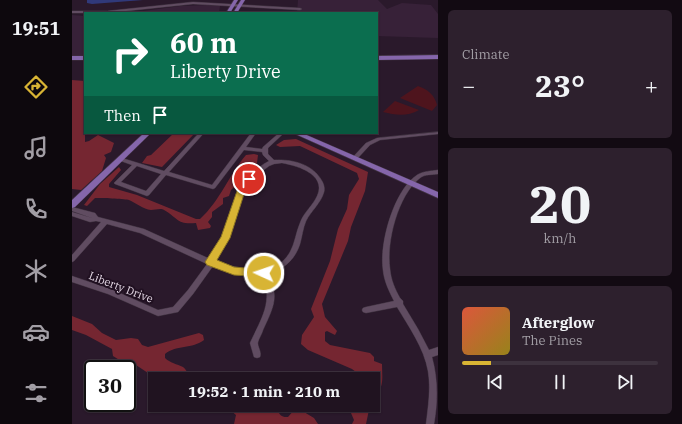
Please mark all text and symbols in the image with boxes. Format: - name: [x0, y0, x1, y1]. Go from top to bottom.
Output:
- text: 19:51: [12, 17, 60, 40]
- text: 60 m: [170, 24, 237, 61]
- icon: right: [104, 28, 156, 80]
- text: Climate: [462, 46, 509, 63]
- text: Liberty Drive: [170, 60, 281, 83]
- text: 23°: [535, 66, 585, 105]
- text: −: [462, 71, 475, 100]
- text: +: [645, 71, 658, 100]
- icon: directions: [22, 73, 50, 101]
- icon: arrive: [149, 104, 171, 126]
- text: Then: [104, 106, 141, 125]
- icon: music: [22, 134, 50, 162]
- pin: [232, 162, 266, 196]
- icon: arrive: [238, 168, 260, 190]
- text: 20: [529, 170, 591, 237]
- icon: phone: [22, 195, 50, 223]
- text: km/h: [544, 230, 576, 247]
- position arrow: [243, 252, 285, 294]
- icon: climate: [22, 257, 50, 285]
- street label: Liberty Drive: [87, 268, 155, 306]
- text: Afterglow: [522, 313, 595, 332]
- icon: car: [22, 318, 50, 346]
- text: The Pines: [522, 332, 582, 349]
- speed limit sign: 30: [84, 360, 136, 412]
- icon: previous: [484, 371, 506, 393]
- icon: pause: [549, 371, 571, 393]
- icon: next: [614, 371, 636, 393]
- icon: filters: [22, 379, 50, 407]
- text: 19:52 · 1 min · 210 m: [188, 382, 340, 401]

